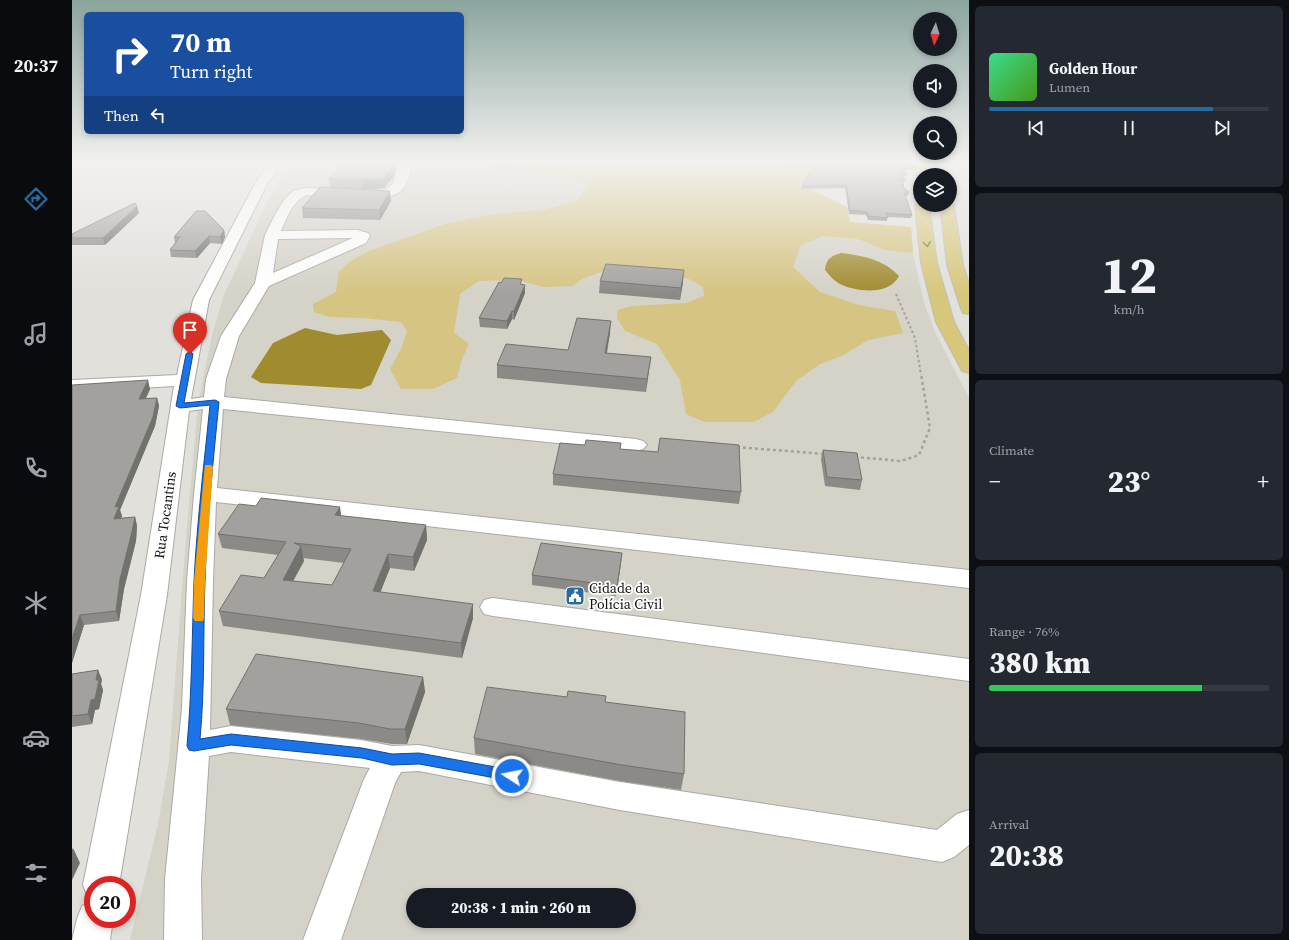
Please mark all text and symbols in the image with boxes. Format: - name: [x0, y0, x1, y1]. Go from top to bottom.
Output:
- north arrow: [913, 12, 957, 56]
- map controls: [913, 12, 957, 212]
- text: 70 m: [170, 23, 232, 61]
- icon: right: [104, 28, 156, 80]
- text: 20:37: [14, 53, 58, 78]
- text: Golden Hour: [1049, 58, 1137, 79]
- text: Turn right: [170, 59, 252, 84]
- button: sound: [913, 64, 957, 108]
- text: Lumen: [1049, 79, 1090, 96]
- icon: left: [147, 104, 169, 126]
- text: Then: [104, 105, 139, 126]
- button: search: [913, 116, 957, 160]
- icon: previous: [1025, 117, 1047, 139]
- icon: pause: [1118, 117, 1140, 139]
- icon: next: [1211, 117, 1233, 139]
- button: layers: [913, 168, 957, 212]
- icon: directions: [22, 185, 50, 213]
- text: 12: [1101, 239, 1157, 310]
- one-way arrow: [922, 241, 931, 247]
- text: km/h: [1114, 301, 1144, 318]
- pin: [173, 313, 207, 354]
- icon: arrive: [179, 319, 201, 341]
- icon: music: [22, 320, 50, 348]
- text: Climate: [989, 442, 1034, 459]
- icon: phone: [22, 454, 50, 482]
- text: 23°: [1108, 461, 1150, 502]
- text: −: [989, 466, 1001, 496]
- text: +: [1257, 466, 1269, 496]
- street label: Rua Tocantins: [149, 470, 181, 560]
- place label: Cidade da Polícia Civil: [589, 578, 662, 614]
- public building icon: Cidade da Polícia Civil: [564, 585, 586, 607]
- icon: climate: [22, 589, 50, 617]
- text: Range · 76%: [989, 623, 1060, 640]
- text: 380 km: [989, 642, 1090, 683]
- icon: car: [22, 724, 50, 752]
- position arrow: [491, 755, 533, 797]
- text: Arrival: [989, 816, 1029, 833]
- text: 20:38: [989, 835, 1064, 876]
- icon: filters: [22, 859, 50, 887]
- speed limit sign: 20: [84, 876, 136, 928]
- text: 20:38 · 1 min · 260 m: [451, 897, 591, 918]

